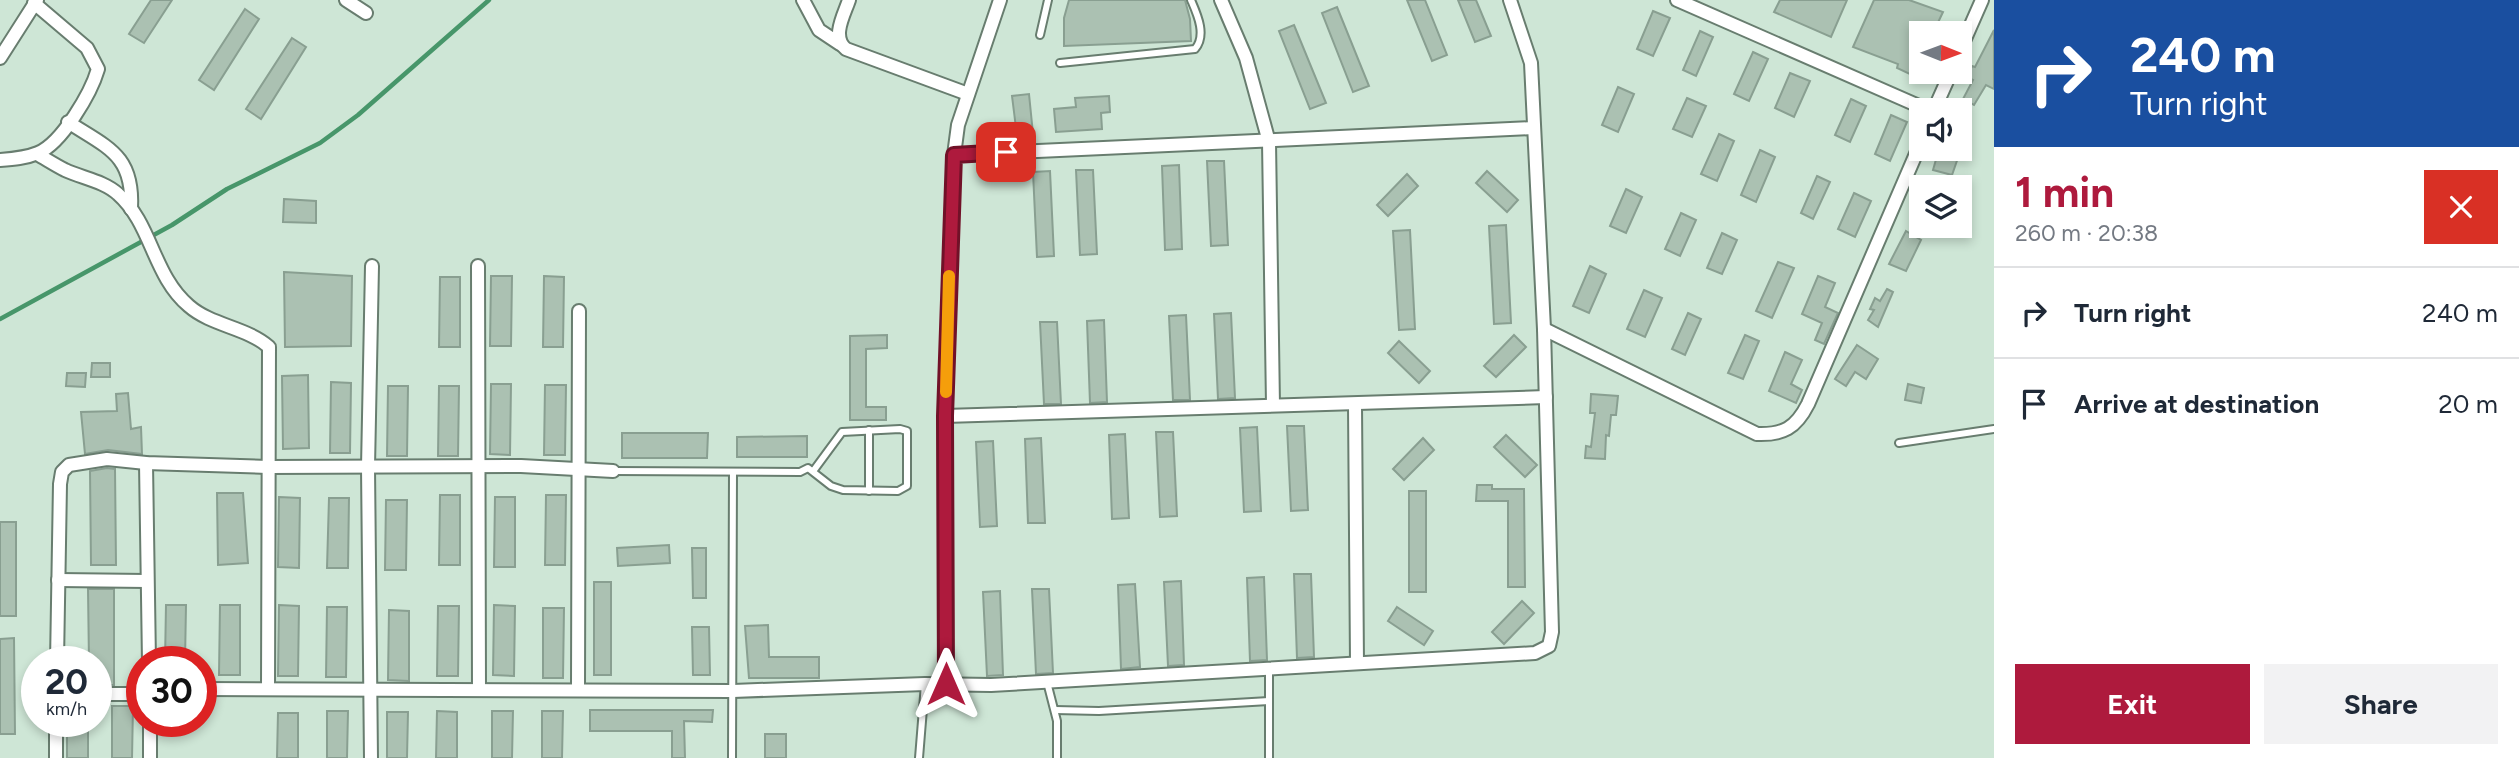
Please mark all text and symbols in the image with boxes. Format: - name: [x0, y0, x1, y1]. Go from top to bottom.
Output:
- north arrow: [1909, 21, 1972, 84]
- map controls: [1909, 21, 1972, 238]
- text: 240 m: [2130, 25, 2276, 84]
- icon: right: [2015, 28, 2106, 119]
- text: Turn right: [2130, 85, 2268, 123]
- button: sound: [1909, 98, 1972, 161]
- pin: [976, 122, 1036, 182]
- icon: arrive: [987, 133, 1025, 171]
- text: 1 min: [2015, 167, 2114, 218]
- button: close: [2424, 170, 2498, 244]
- button: layers: [1909, 175, 1972, 238]
- text: 260 m · 20:38: [2015, 219, 2158, 247]
- icon: right: [2015, 294, 2053, 332]
- text: Turn right: [2074, 297, 2191, 329]
- text: 240 m: [2422, 297, 2498, 329]
- icon: arrive: [2015, 385, 2053, 423]
- text: Arrive at destination: [2074, 388, 2319, 420]
- text: 20 m: [2438, 388, 2498, 420]
- speed limit sign: 30: [126, 646, 217, 737]
- position arrow: [909, 647, 983, 721]
- text: 20: [45, 661, 88, 703]
- button: Exit: [2015, 664, 2250, 744]
- button: Share: [2264, 664, 2498, 744]
- text: km/h: [46, 698, 87, 720]

